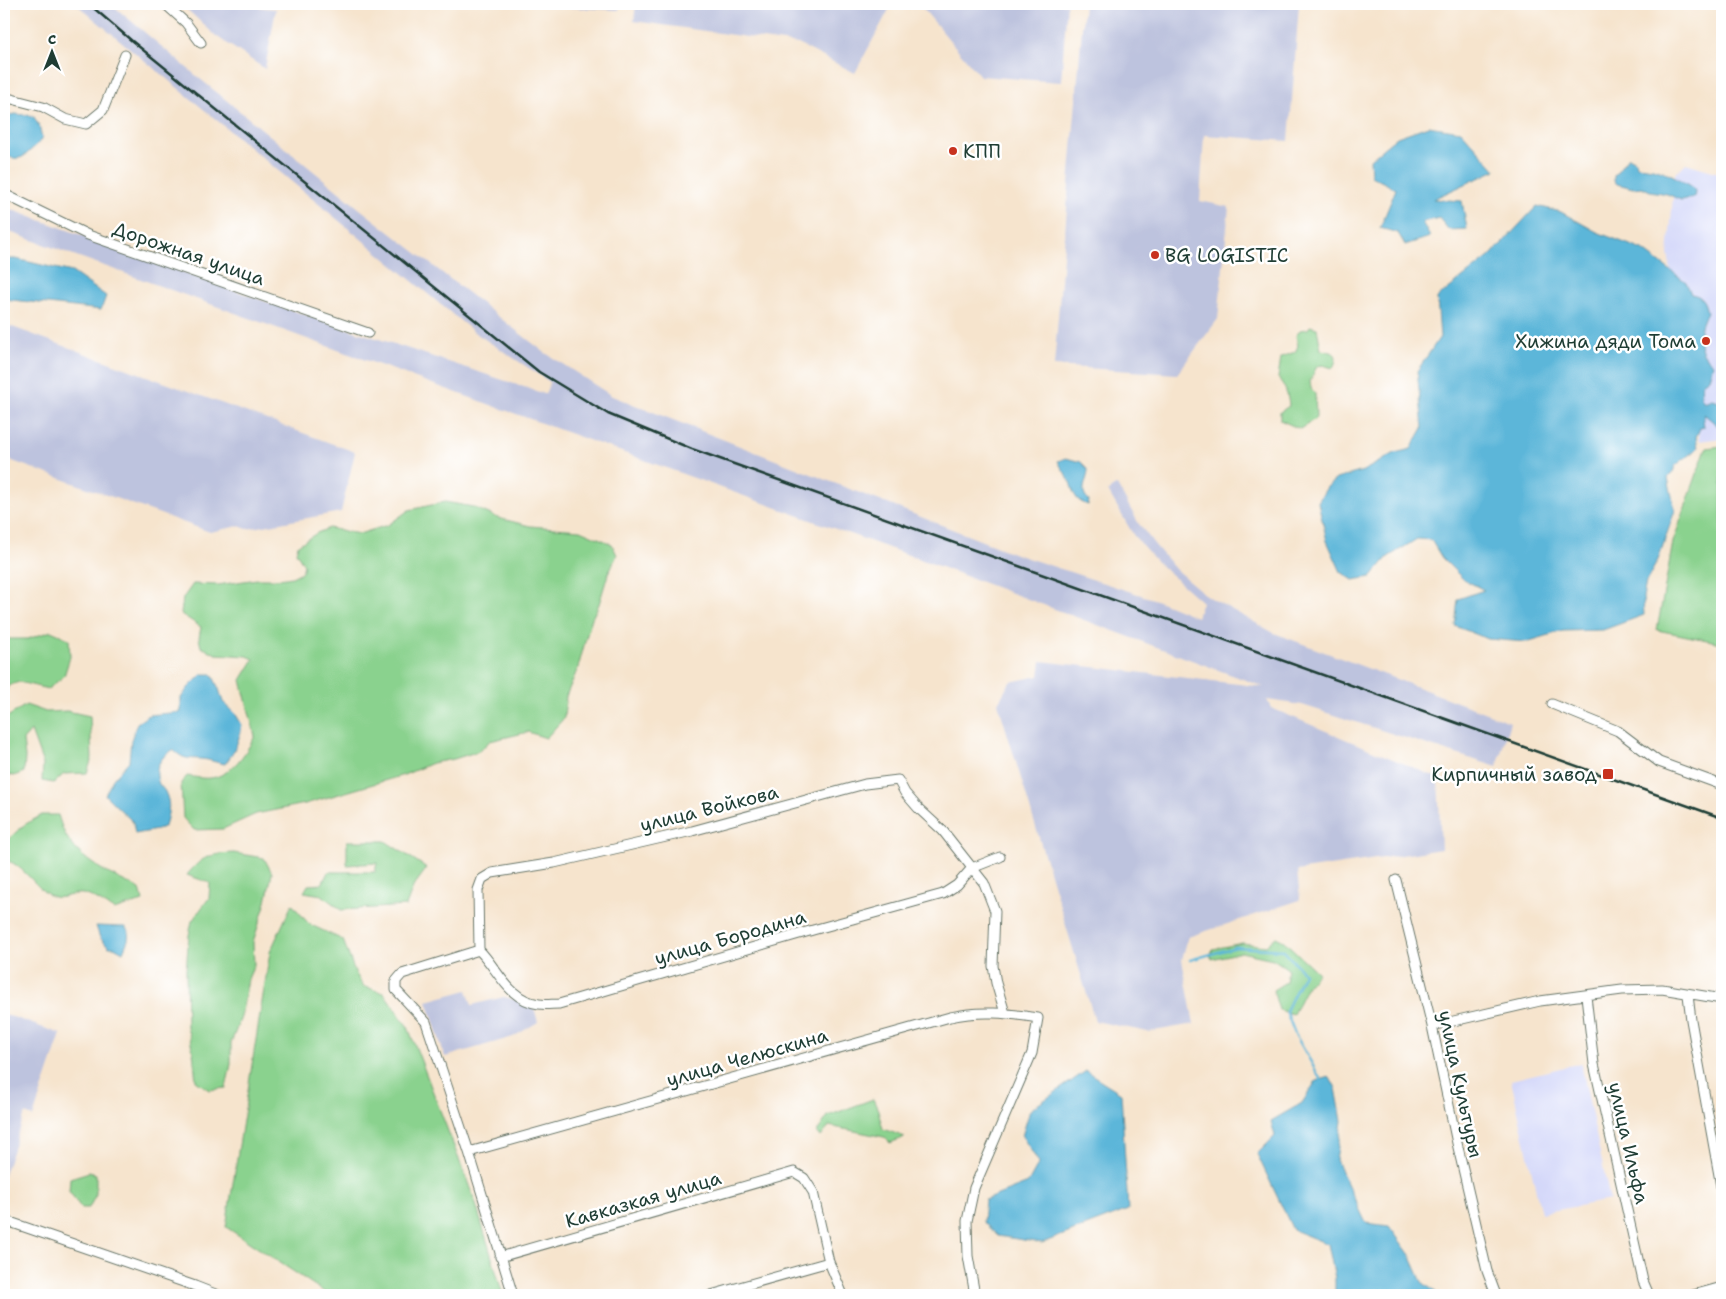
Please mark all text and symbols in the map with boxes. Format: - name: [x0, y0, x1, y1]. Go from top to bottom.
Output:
- north arrow: [28, 28, 78, 78]
- text: С: [48, 30, 56, 48]
- place label: КПП: [963, 139, 1001, 164]
- marker: КПП: [947, 145, 959, 157]
- street label: Дорожная улица: [110, 216, 268, 291]
- place label: BG LOGISTIC: [1165, 243, 1288, 268]
- marker: BG LOGISTIC: [1149, 249, 1161, 261]
- place label: Хижина дяди Тома: [1515, 329, 1696, 354]
- marker: Хижина дяди Тома: [1700, 335, 1712, 347]
- place label: Кирпичный завод: [1431, 762, 1597, 787]
- marker: Кирпичный завод: [1601, 767, 1615, 781]
- street label: улица Войкова: [637, 779, 781, 838]
- street label: улица Бородина: [652, 904, 809, 971]
- street label: улица Культуры: [1433, 1008, 1488, 1160]
- street label: улица Челюскина: [664, 1022, 831, 1092]
- street label: улица Ильфа: [1602, 1080, 1655, 1207]
- street label: Кавказкая улица: [562, 1165, 724, 1234]

